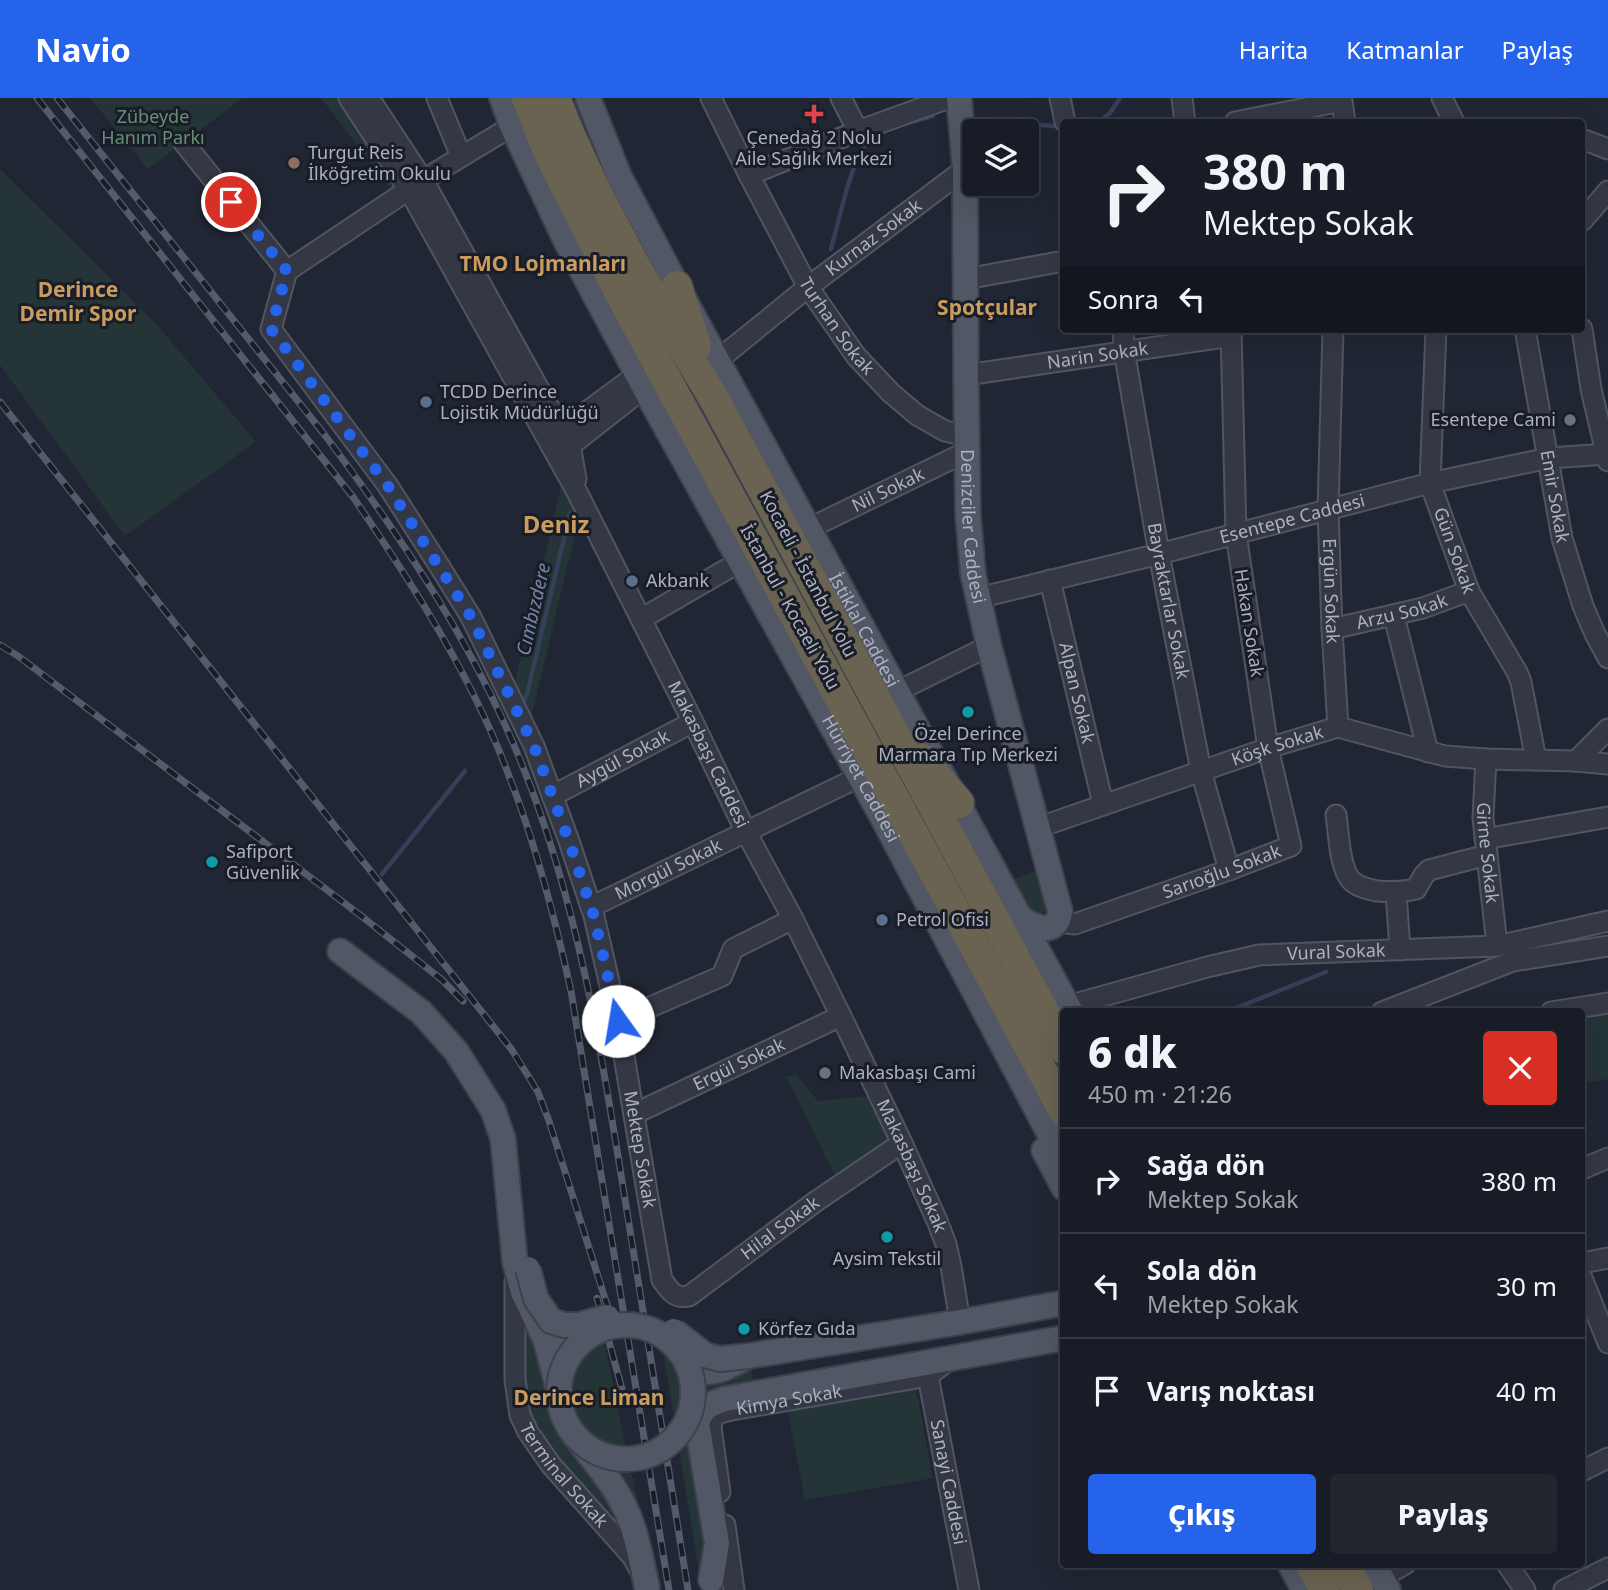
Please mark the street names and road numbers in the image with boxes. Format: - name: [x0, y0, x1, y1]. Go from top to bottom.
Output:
- street label: Kurnaz Sokak: [820, 193, 926, 281]
- street label: Turhan Sokak: [794, 273, 881, 380]
- street label: Narin Sokak: [1045, 335, 1150, 374]
- street label: Emir Sokak: [1536, 448, 1576, 545]
- street label: Denizciler Caddesi: [956, 449, 992, 606]
- street label: Nil Sokak: [847, 461, 928, 517]
- street label: Kocaeli - İstanbul Yolu: [755, 486, 863, 661]
- street label: Esentepe Caddesi: [1217, 488, 1367, 549]
- street label: Gün Sokak: [1429, 504, 1482, 597]
- street label: İstanbul - Kocaeli Yolu: [735, 520, 846, 693]
- street label: Bayraktarlar Sokak: [1143, 521, 1196, 682]
- street label: Ergün Sokak: [1318, 538, 1346, 645]
- street label: Hakan Sokak: [1230, 567, 1270, 679]
- street label: İstiklal Caddesi: [824, 568, 905, 691]
- street label: Arzu Sokak: [1354, 587, 1451, 634]
- street label: Alpan Sokak: [1054, 640, 1101, 746]
- street label: Makasbaşı Caddesi: [663, 676, 755, 832]
- street label: Hürriyet Caddesi: [817, 710, 906, 846]
- street label: Köşk Sokak: [1228, 719, 1326, 771]
- street label: Aygül Sokak: [571, 723, 674, 792]
- street label: Girne Sokak: [1472, 802, 1505, 905]
- street label: Morgül Sokak: [610, 832, 726, 905]
- street label: Sarıoğlu Sokak: [1159, 838, 1285, 903]
- street label: Vural Sokak: [1287, 937, 1386, 965]
- street label: Ergül Sokak: [689, 1031, 789, 1095]
- street label: Mektep Sokak: [619, 1089, 663, 1210]
- street label: Makasbaşı Sokak: [872, 1095, 954, 1236]
- street label: Hilal Sokak: [735, 1190, 824, 1264]
- street label: Kimya Sokak: [734, 1378, 844, 1420]
- street label: Sanayi Caddesi: [926, 1417, 973, 1546]
- street label: Terminal Sokak: [514, 1419, 614, 1532]

